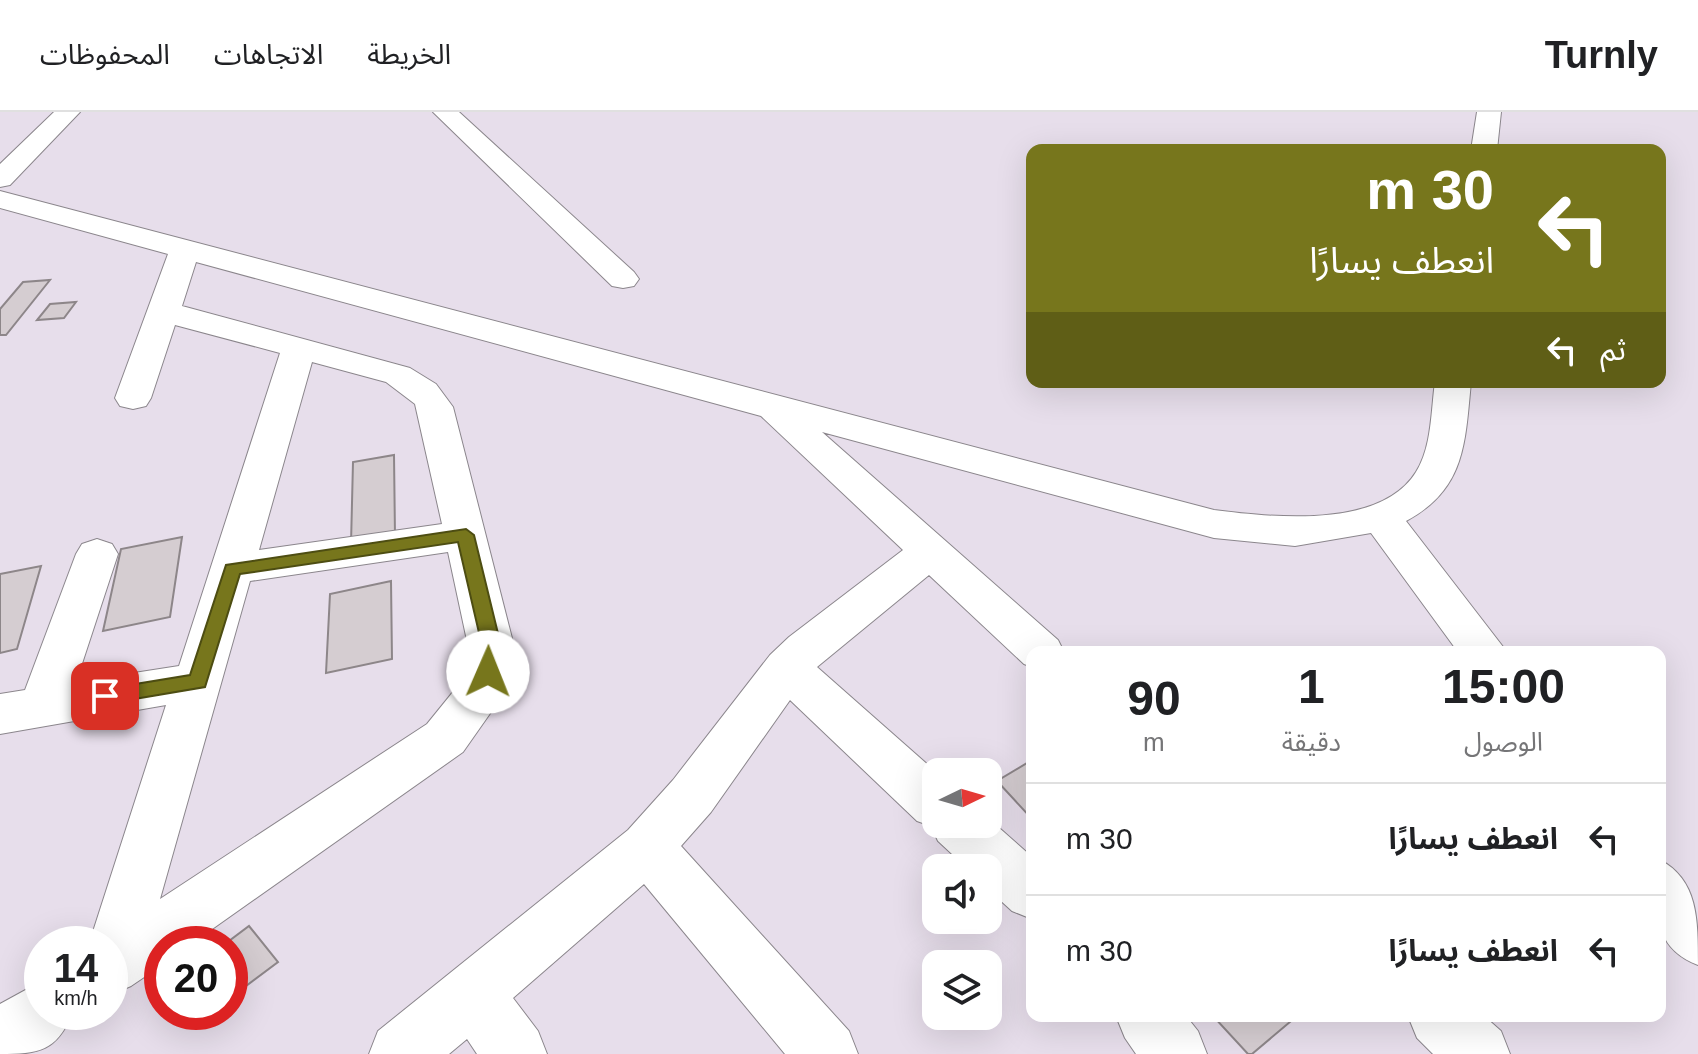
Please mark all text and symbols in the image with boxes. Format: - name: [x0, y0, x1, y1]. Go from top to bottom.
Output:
- text: Turnly: [1545, 34, 1658, 76]
- text: المحفوظات: [40, 39, 170, 70]
- text: الاتجاهات: [214, 39, 323, 70]
- text: الخريطة: [367, 39, 451, 70]
- text: 30 m: [1366, 158, 1494, 221]
- icon: left: [1522, 176, 1626, 280]
- text: انعطف يسارًا: [1309, 240, 1494, 281]
- icon: left: [1540, 328, 1584, 372]
- text: ثم: [1600, 333, 1626, 366]
- position arrow: [446, 630, 530, 714]
- text: 1: [1298, 660, 1325, 713]
- text: 15:00: [1442, 660, 1565, 713]
- pin: [71, 662, 139, 730]
- text: 90: [1127, 672, 1181, 725]
- icon: arrive: [83, 674, 127, 718]
- text: m: [1143, 727, 1165, 757]
- text: دقيقة: [1282, 727, 1341, 757]
- text: الوصول: [1464, 727, 1543, 757]
- north arrow: [922, 758, 1002, 838]
- map controls: [922, 758, 1002, 1030]
- icon: left: [1582, 817, 1626, 861]
- text: 30 m: [1066, 822, 1133, 855]
- text: انعطف يسارًا: [1389, 822, 1558, 855]
- button: sound: [922, 854, 1002, 934]
- speed limit sign: 20: [144, 926, 248, 1030]
- icon: left: [1582, 929, 1626, 973]
- text: 30 m: [1066, 934, 1133, 967]
- text: انعطف يسارًا: [1389, 934, 1558, 967]
- text: 14: [54, 946, 98, 990]
- button: layers: [922, 950, 1002, 1030]
- text: km/h: [54, 987, 98, 1009]

